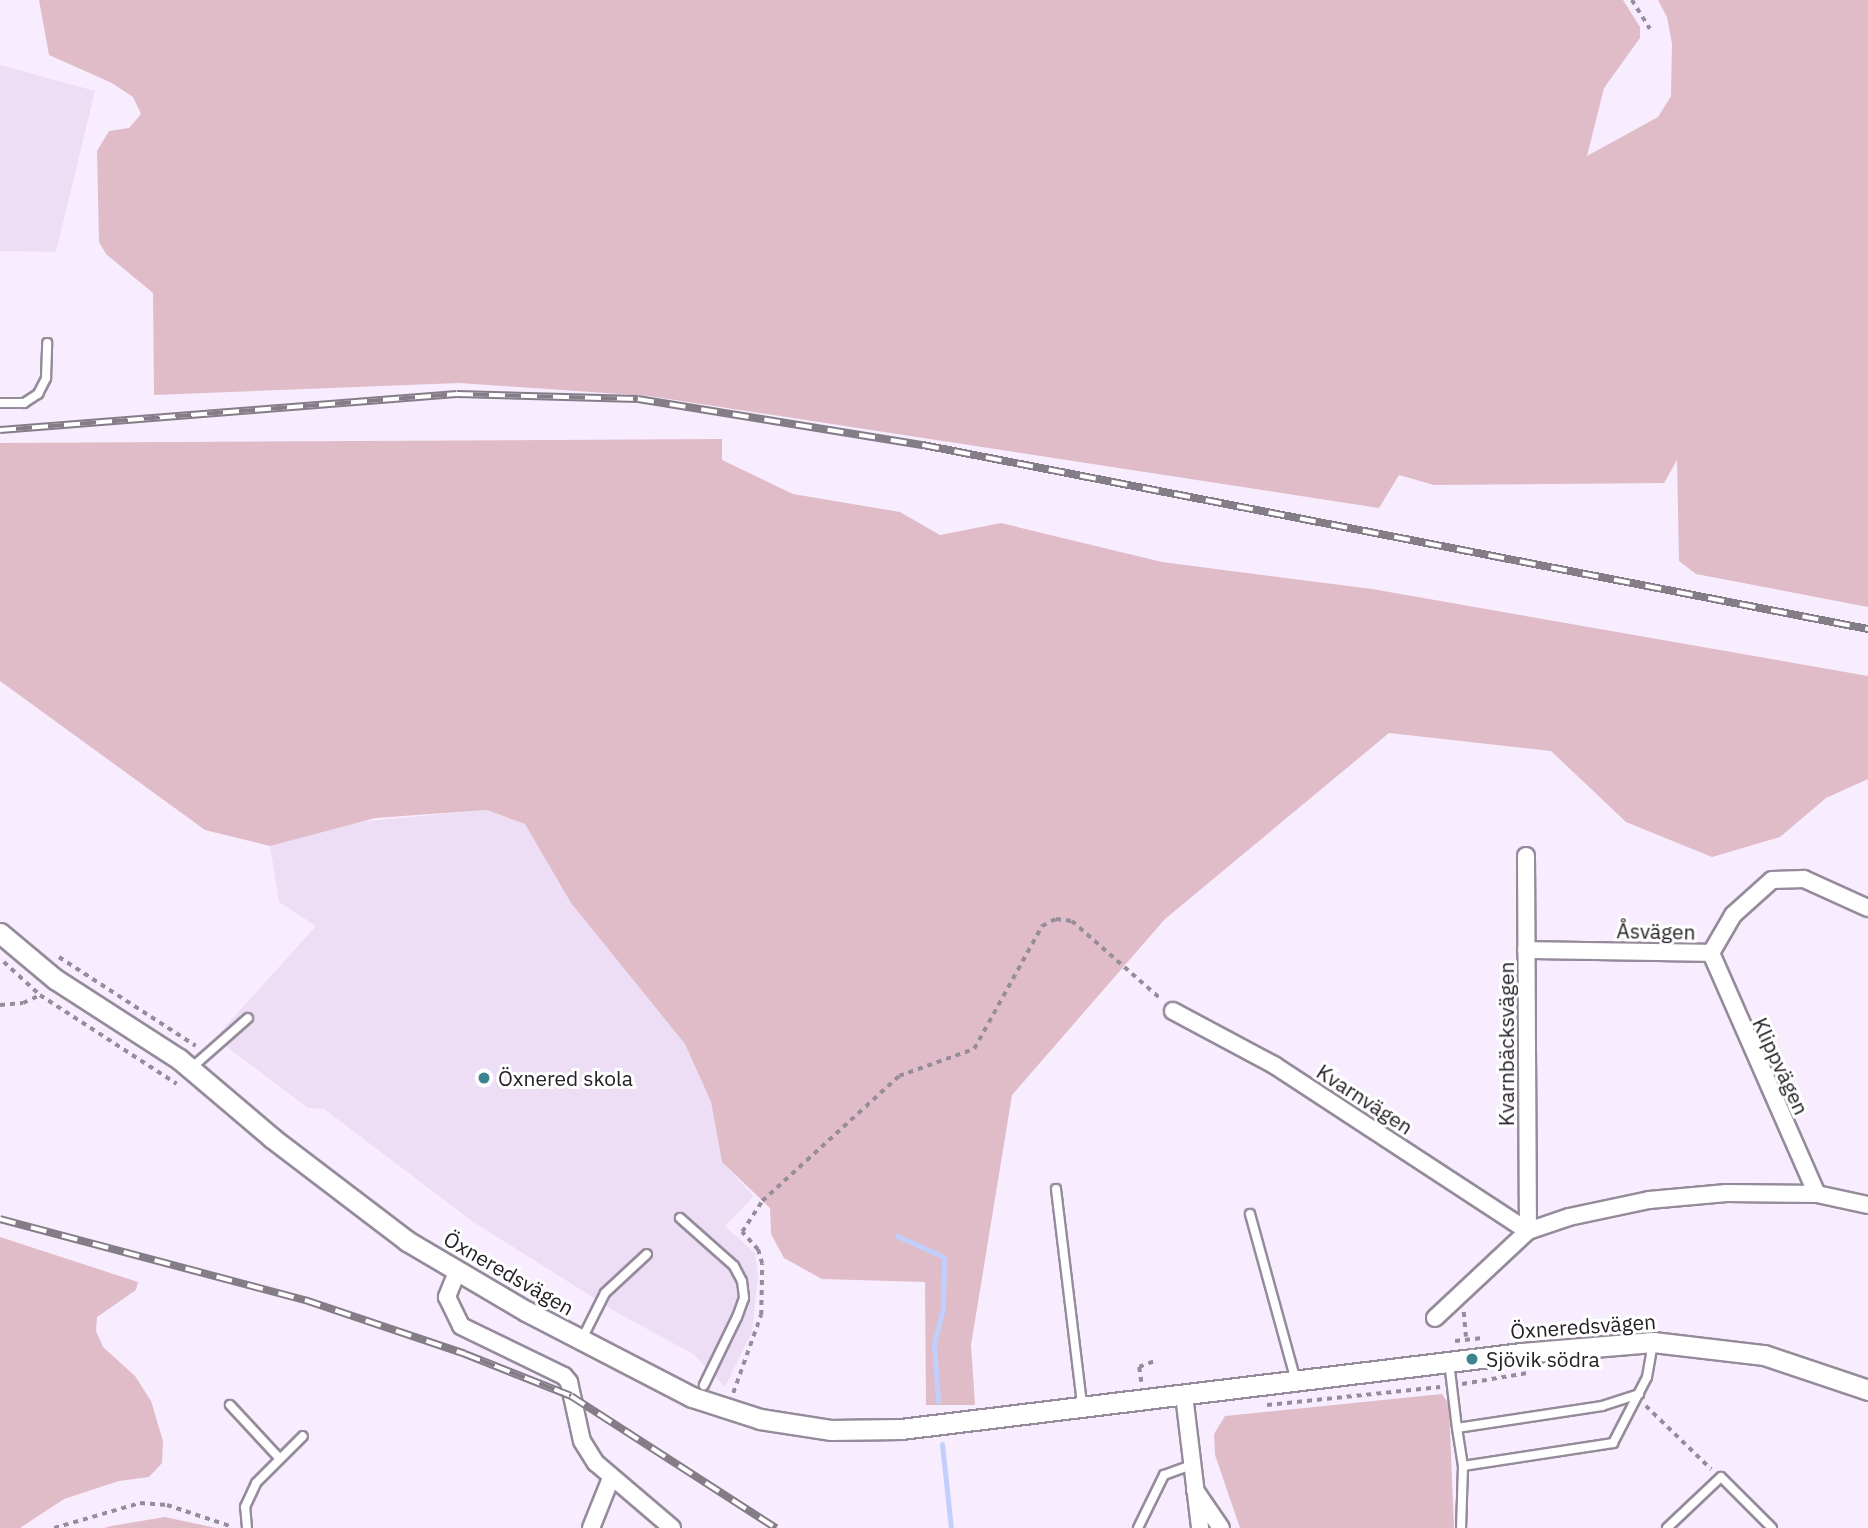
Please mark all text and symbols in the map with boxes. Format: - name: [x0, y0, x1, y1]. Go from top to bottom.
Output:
- street label: Åsvägen: [1616, 918, 1696, 944]
- street label: Kvarnbäcksvägen: [1493, 962, 1519, 1126]
- street label: Klippvägen: [1748, 1013, 1814, 1119]
- street label: Kvarnvägen: [1312, 1059, 1418, 1139]
- place label: Öxnered skola: [498, 1065, 633, 1091]
- marker: Öxnered skola: [476, 1070, 492, 1086]
- street label: Öxneredsvägen: [439, 1226, 579, 1320]
- street label: Öxneredsvägen: [1509, 1308, 1657, 1344]
- place label: Sjövik södra: [1486, 1346, 1600, 1372]
- marker: Sjövik södra: [1464, 1351, 1480, 1367]

